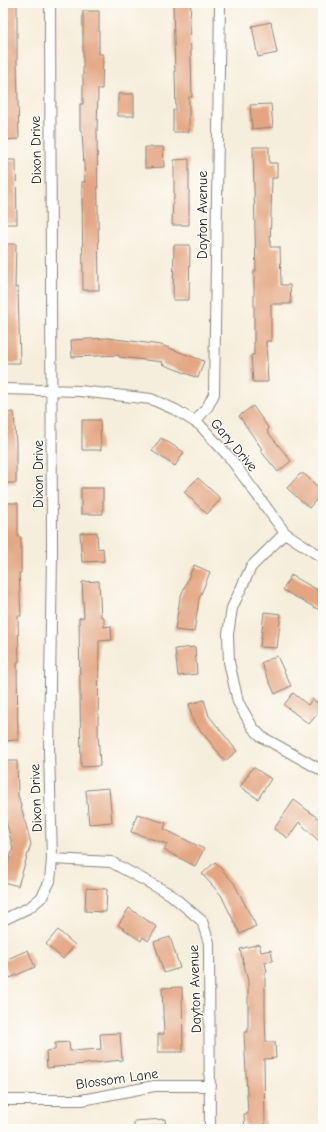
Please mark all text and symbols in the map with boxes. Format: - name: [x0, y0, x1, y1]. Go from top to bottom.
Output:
- street label: Dixon Drive: [27, 116, 45, 184]
- street label: Dayton Avenue: [194, 171, 211, 259]
- street label: Gary Drive: [207, 415, 261, 475]
- street label: Dixon Drive: [30, 440, 47, 508]
- street label: Dixon Drive: [26, 764, 46, 832]
- street label: Dayton Avenue: [185, 945, 205, 1033]
- street label: Blossom Lane: [75, 1065, 159, 1093]

